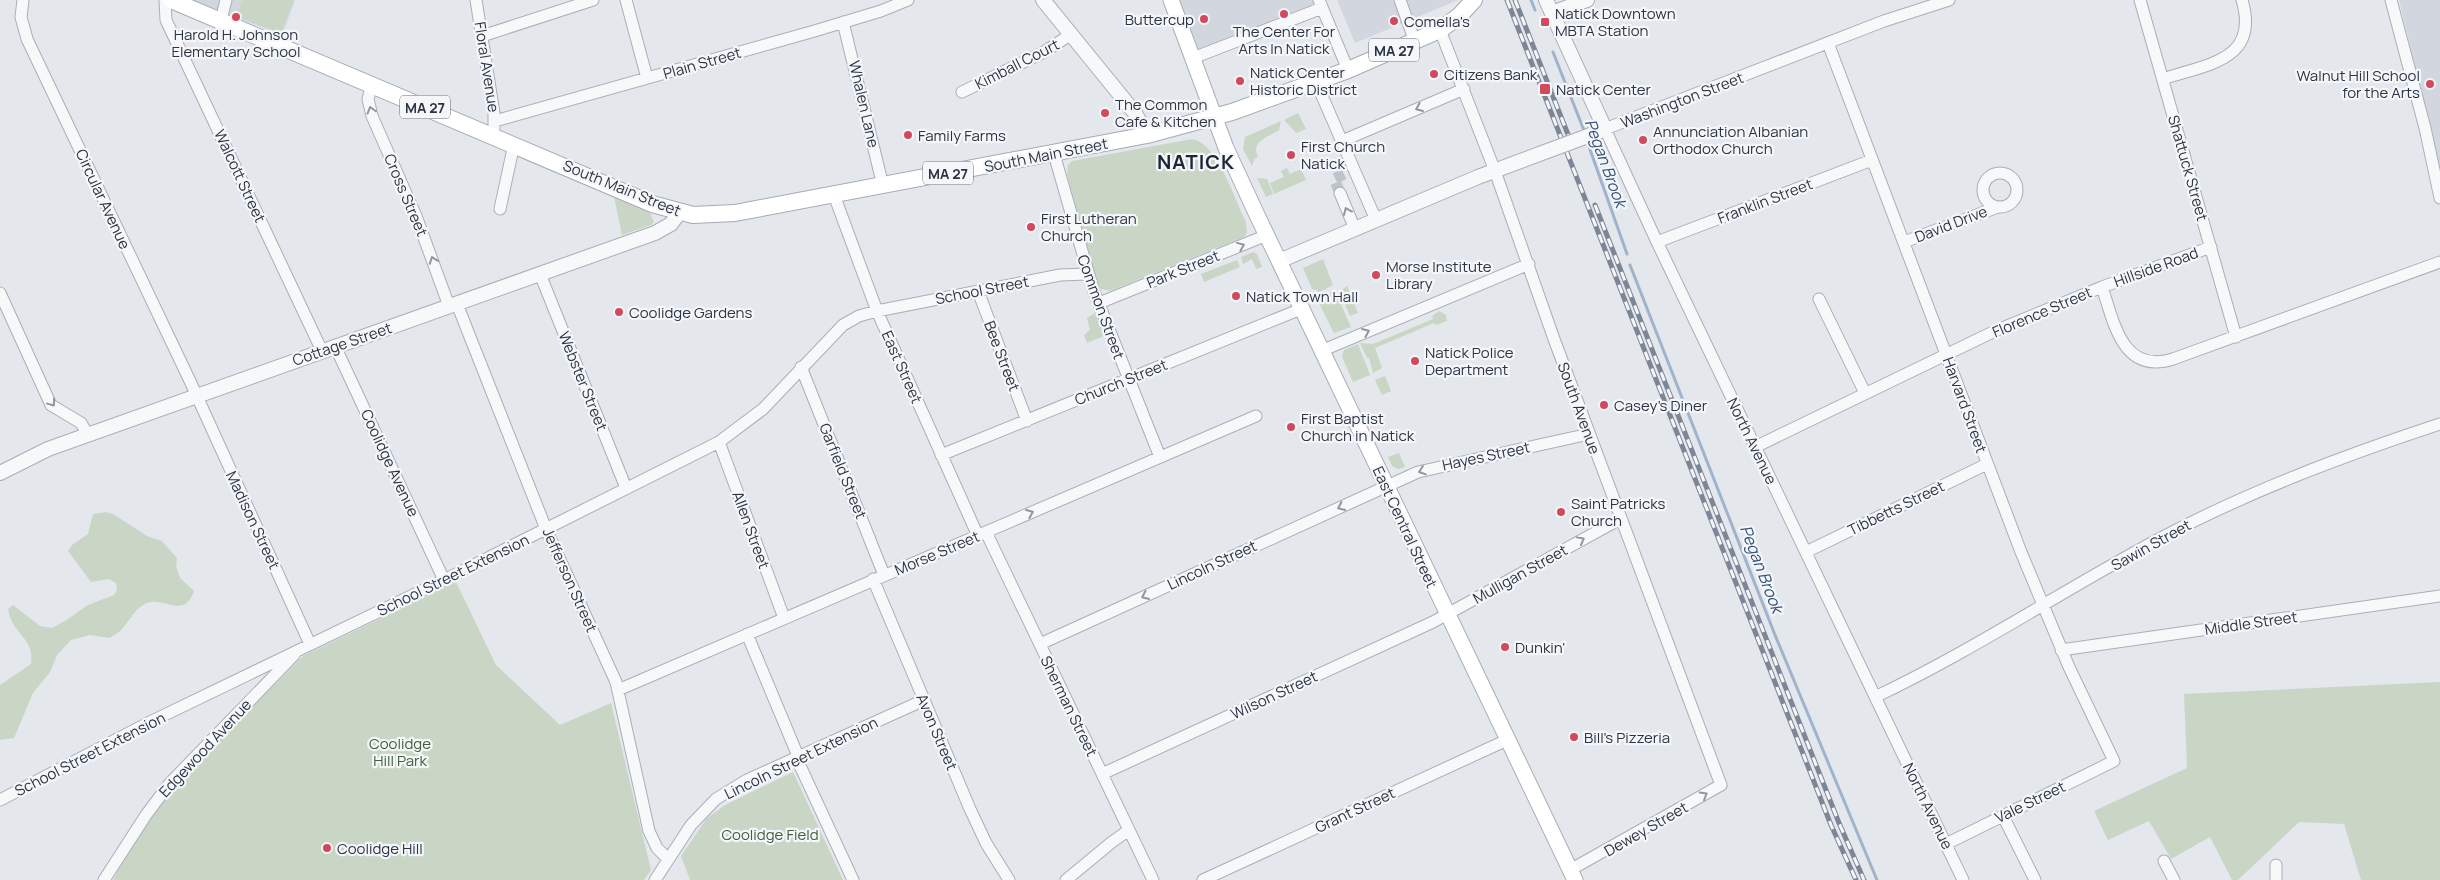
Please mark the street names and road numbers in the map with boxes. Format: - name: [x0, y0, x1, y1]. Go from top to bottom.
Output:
- street label: Floral Avenue: [469, 20, 505, 114]
- street label: Kimball Court: [971, 34, 1063, 94]
- road number: MA 27: [1369, 38, 1419, 62]
- street label: Plain Street: [660, 42, 744, 84]
- street label: Whalen Lane: [844, 58, 884, 150]
- street label: Washington Street: [1617, 67, 1747, 133]
- road number: MA 27: [400, 95, 450, 118]
- street label: Shattuck Street: [2163, 113, 2213, 223]
- street label: Walcott Street: [209, 126, 271, 226]
- street label: South Main Street: [982, 133, 1110, 177]
- street label: Circular Avenue: [71, 145, 135, 253]
- street label: Cross Street: [379, 151, 433, 239]
- street label: South Main Street: [560, 155, 684, 221]
- road number: MA 27: [923, 162, 973, 184]
- street label: Franklin Street: [1714, 173, 1816, 229]
- street label: David Drive: [1912, 200, 1991, 247]
- street label: Hillside Road: [2111, 242, 2201, 292]
- street label: Park Street: [1143, 245, 1223, 293]
- street label: Common Street: [1072, 252, 1130, 362]
- street label: School Street: [933, 271, 1031, 309]
- street label: Florence Street: [1989, 282, 2095, 342]
- street label: Cottage Street: [290, 317, 394, 371]
- street label: Bee Street: [979, 318, 1025, 394]
- street label: East Street: [877, 327, 927, 407]
- street label: Webster Street: [553, 328, 613, 434]
- street label: Church Street: [1072, 354, 1170, 410]
- street label: Harvard Street: [1938, 354, 1992, 456]
- street label: South Avenue: [1553, 359, 1605, 457]
- street label: North Avenue: [1722, 394, 1782, 488]
- street label: Coolidge Avenue: [356, 406, 424, 520]
- street label: Garfield Street: [814, 420, 872, 522]
- street label: Hayes Street: [1440, 436, 1532, 476]
- street label: East Central Street: [1368, 463, 1442, 591]
- street label: Madison Street: [221, 468, 285, 572]
- street label: Tibbetts Street: [1844, 476, 1948, 540]
- street label: Allen Street: [727, 488, 775, 572]
- street label: Sawin Street: [2107, 514, 2195, 576]
- street label: Jefferson Street: [538, 525, 602, 635]
- street label: Morse Street: [891, 526, 983, 580]
- street label: School Street Extension: [374, 529, 533, 621]
- street label: Lincoln Street: [1164, 535, 1260, 595]
- street label: Mulligan Street: [1469, 539, 1571, 609]
- street label: Middle Street: [2203, 606, 2299, 640]
- street label: Sherman Street: [1036, 652, 1102, 760]
- street label: Wilson Street: [1227, 666, 1321, 724]
- street label: Avon Street: [911, 691, 963, 773]
- street label: Edgewood Avenue: [154, 694, 256, 802]
- street label: School Street Extension: [11, 707, 169, 801]
- street label: Lincoln Street Extension: [721, 712, 881, 804]
- street label: North Avenue: [1898, 759, 1958, 853]
- street label: Vale Street: [1991, 776, 2069, 828]
- street label: Grant Street: [1312, 782, 1398, 838]
- street label: Dewey Street: [1600, 797, 1692, 861]

